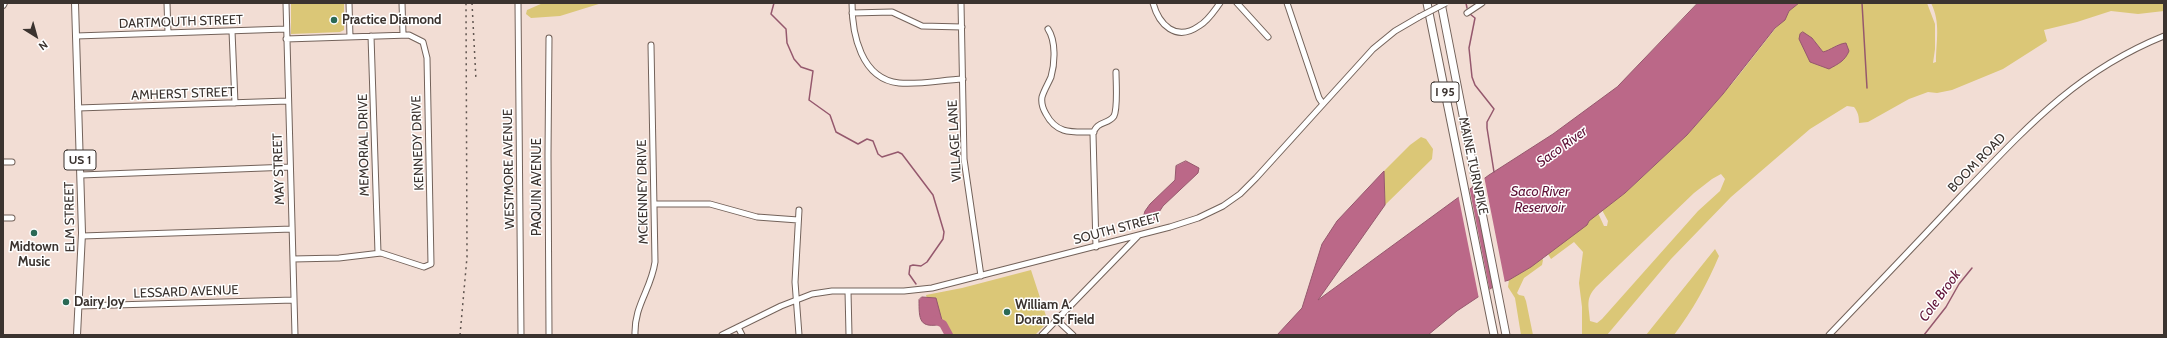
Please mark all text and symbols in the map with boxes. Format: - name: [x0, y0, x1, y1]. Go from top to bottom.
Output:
- street label: DARTMOUTH STREET: [119, 12, 243, 32]
- place label: Practice Diamond: [342, 12, 441, 28]
- marker: Practice Diamond: [329, 15, 339, 25]
- north arrow: [16, 16, 56, 56]
- text: N: [36, 38, 51, 54]
- road number: I 95: [1431, 82, 1459, 102]
- street label: AMHERST STREET: [131, 84, 235, 104]
- street label: MEMORIAL DRIVE: [355, 94, 373, 196]
- street label: KENNEDY DRIVE: [409, 95, 427, 191]
- street label: VILLAGE LANE: [945, 100, 965, 182]
- street label: WESTMORE AVENUE: [500, 109, 518, 229]
- street label: MAINE TURNPIKE: [1455, 116, 1491, 216]
- water label: Saco River: [1533, 123, 1591, 171]
- street label: BOOM ROAD: [1945, 130, 2009, 196]
- street label: MAY STREET: [270, 133, 288, 205]
- street label: PAQUIN AVENUE: [529, 138, 545, 236]
- street label: MCKENNEY DRIVE: [634, 140, 652, 244]
- road number: US 1: [64, 150, 96, 170]
- street label: ELM STREET: [62, 181, 78, 253]
- water label: Saco River Reservoir: [1511, 184, 1569, 216]
- street label: SOUTH STREET: [1072, 210, 1162, 248]
- marker: Midtown Music: [29, 228, 39, 238]
- place label: Midtown Music: [9, 239, 59, 270]
- water label: Cole Brook: [1916, 267, 1964, 325]
- street label: LESSARD AVENUE: [133, 282, 239, 302]
- place label: Dairy Joy: [74, 294, 125, 310]
- marker: Dairy Joy: [61, 297, 71, 307]
- place label: William A. Doran Sr Field: [1015, 297, 1094, 328]
- marker: William A. Doran Sr Field: [1002, 307, 1012, 317]

